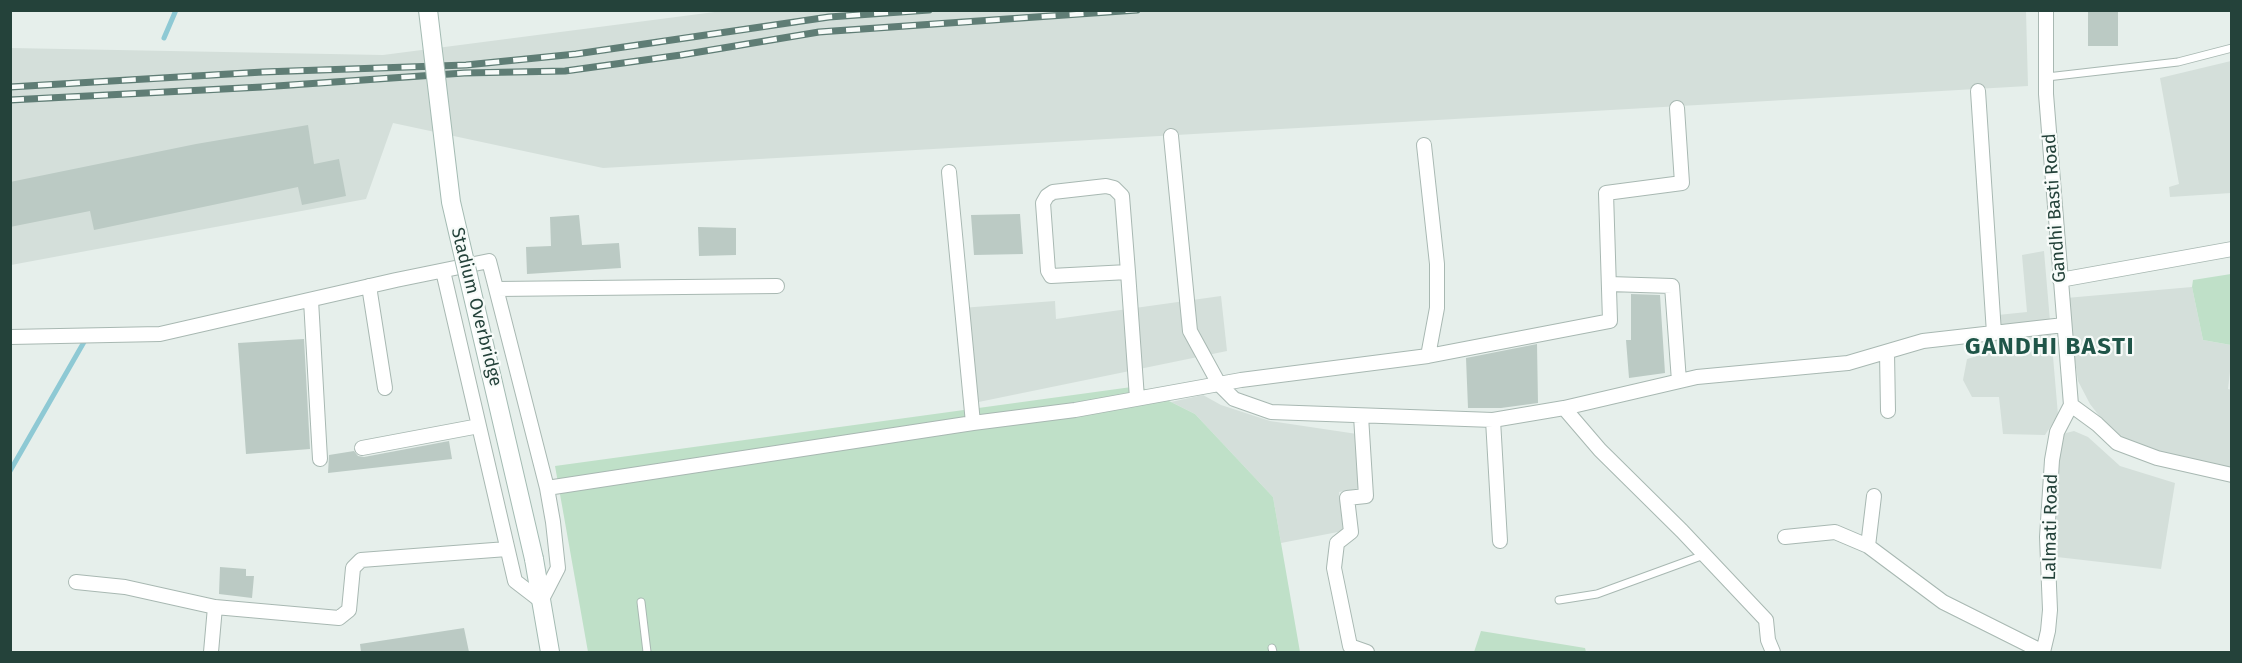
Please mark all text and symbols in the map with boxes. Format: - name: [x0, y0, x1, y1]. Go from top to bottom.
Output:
- street label: Gandhi Basti Road: [2039, 133, 2071, 283]
- street label: Stadium Overbridge: [446, 225, 506, 389]
- district label: GANDHI BASTI: [1965, 333, 2135, 361]
- street label: Lalmati Road: [2039, 473, 2063, 581]

